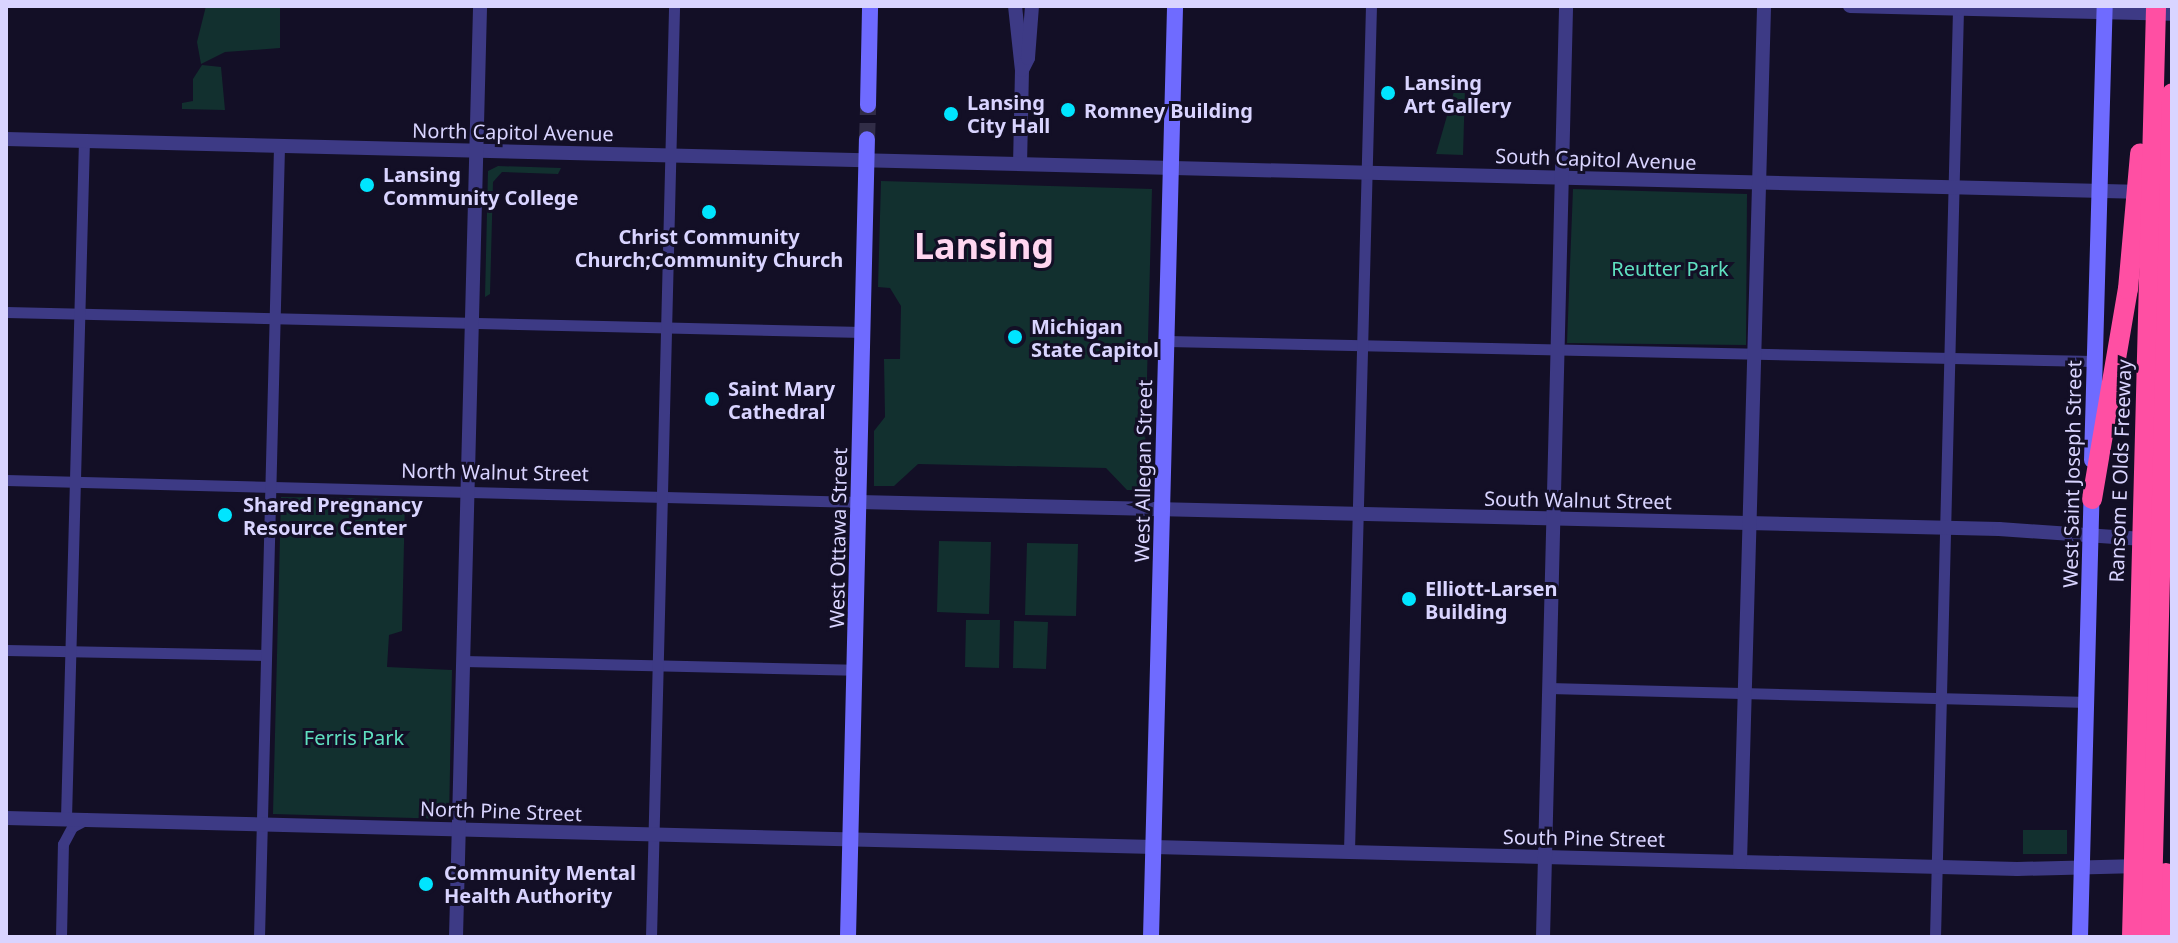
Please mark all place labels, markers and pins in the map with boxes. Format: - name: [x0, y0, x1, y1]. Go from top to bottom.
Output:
- place label: Lansing Art Gallery: [1404, 70, 1511, 117]
- marker: Lansing Art Gallery: [1379, 84, 1397, 102]
- place label: Lansing City Hall: [967, 90, 1050, 137]
- place label: Romney Building: [1084, 98, 1253, 122]
- marker: Romney Building: [1059, 101, 1077, 119]
- marker: Lansing City Hall: [942, 105, 960, 123]
- place label: Lansing Community College: [383, 162, 578, 209]
- marker: Lansing Community College: [358, 176, 376, 194]
- marker: Christ Community Church;Community Church: [700, 203, 718, 221]
- place label: Christ Community Church;Community Church: [575, 224, 843, 271]
- place label: Michigan State Capitol: [1031, 314, 1159, 361]
- marker: Michigan State Capitol: [1006, 328, 1024, 346]
- place label: Saint Mary Cathedral: [728, 376, 835, 423]
- marker: Saint Mary Cathedral: [703, 390, 721, 408]
- place label: Shared Pregnancy Resource Center: [243, 492, 423, 539]
- marker: Shared Pregnancy Resource Center: [214, 504, 236, 526]
- place label: Elliott-Larsen Building: [1425, 576, 1557, 623]
- marker: Elliott-Larsen Building: [1400, 590, 1418, 608]
- place label: Community Mental Health Authority: [444, 860, 636, 907]
- marker: Community Mental Health Authority: [415, 873, 437, 895]

